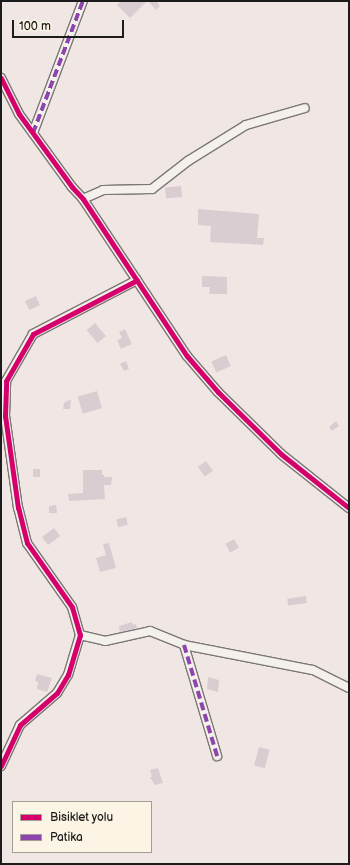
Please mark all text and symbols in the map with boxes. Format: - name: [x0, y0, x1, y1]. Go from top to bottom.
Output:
- scale bar: [14, 12, 126, 38]
- text: 100 m: [19, 19, 51, 34]
- legend: [12, 801, 152, 853]
- text: Bisiklet yolu: [50, 810, 113, 825]
- text: Patika: [50, 830, 83, 845]

